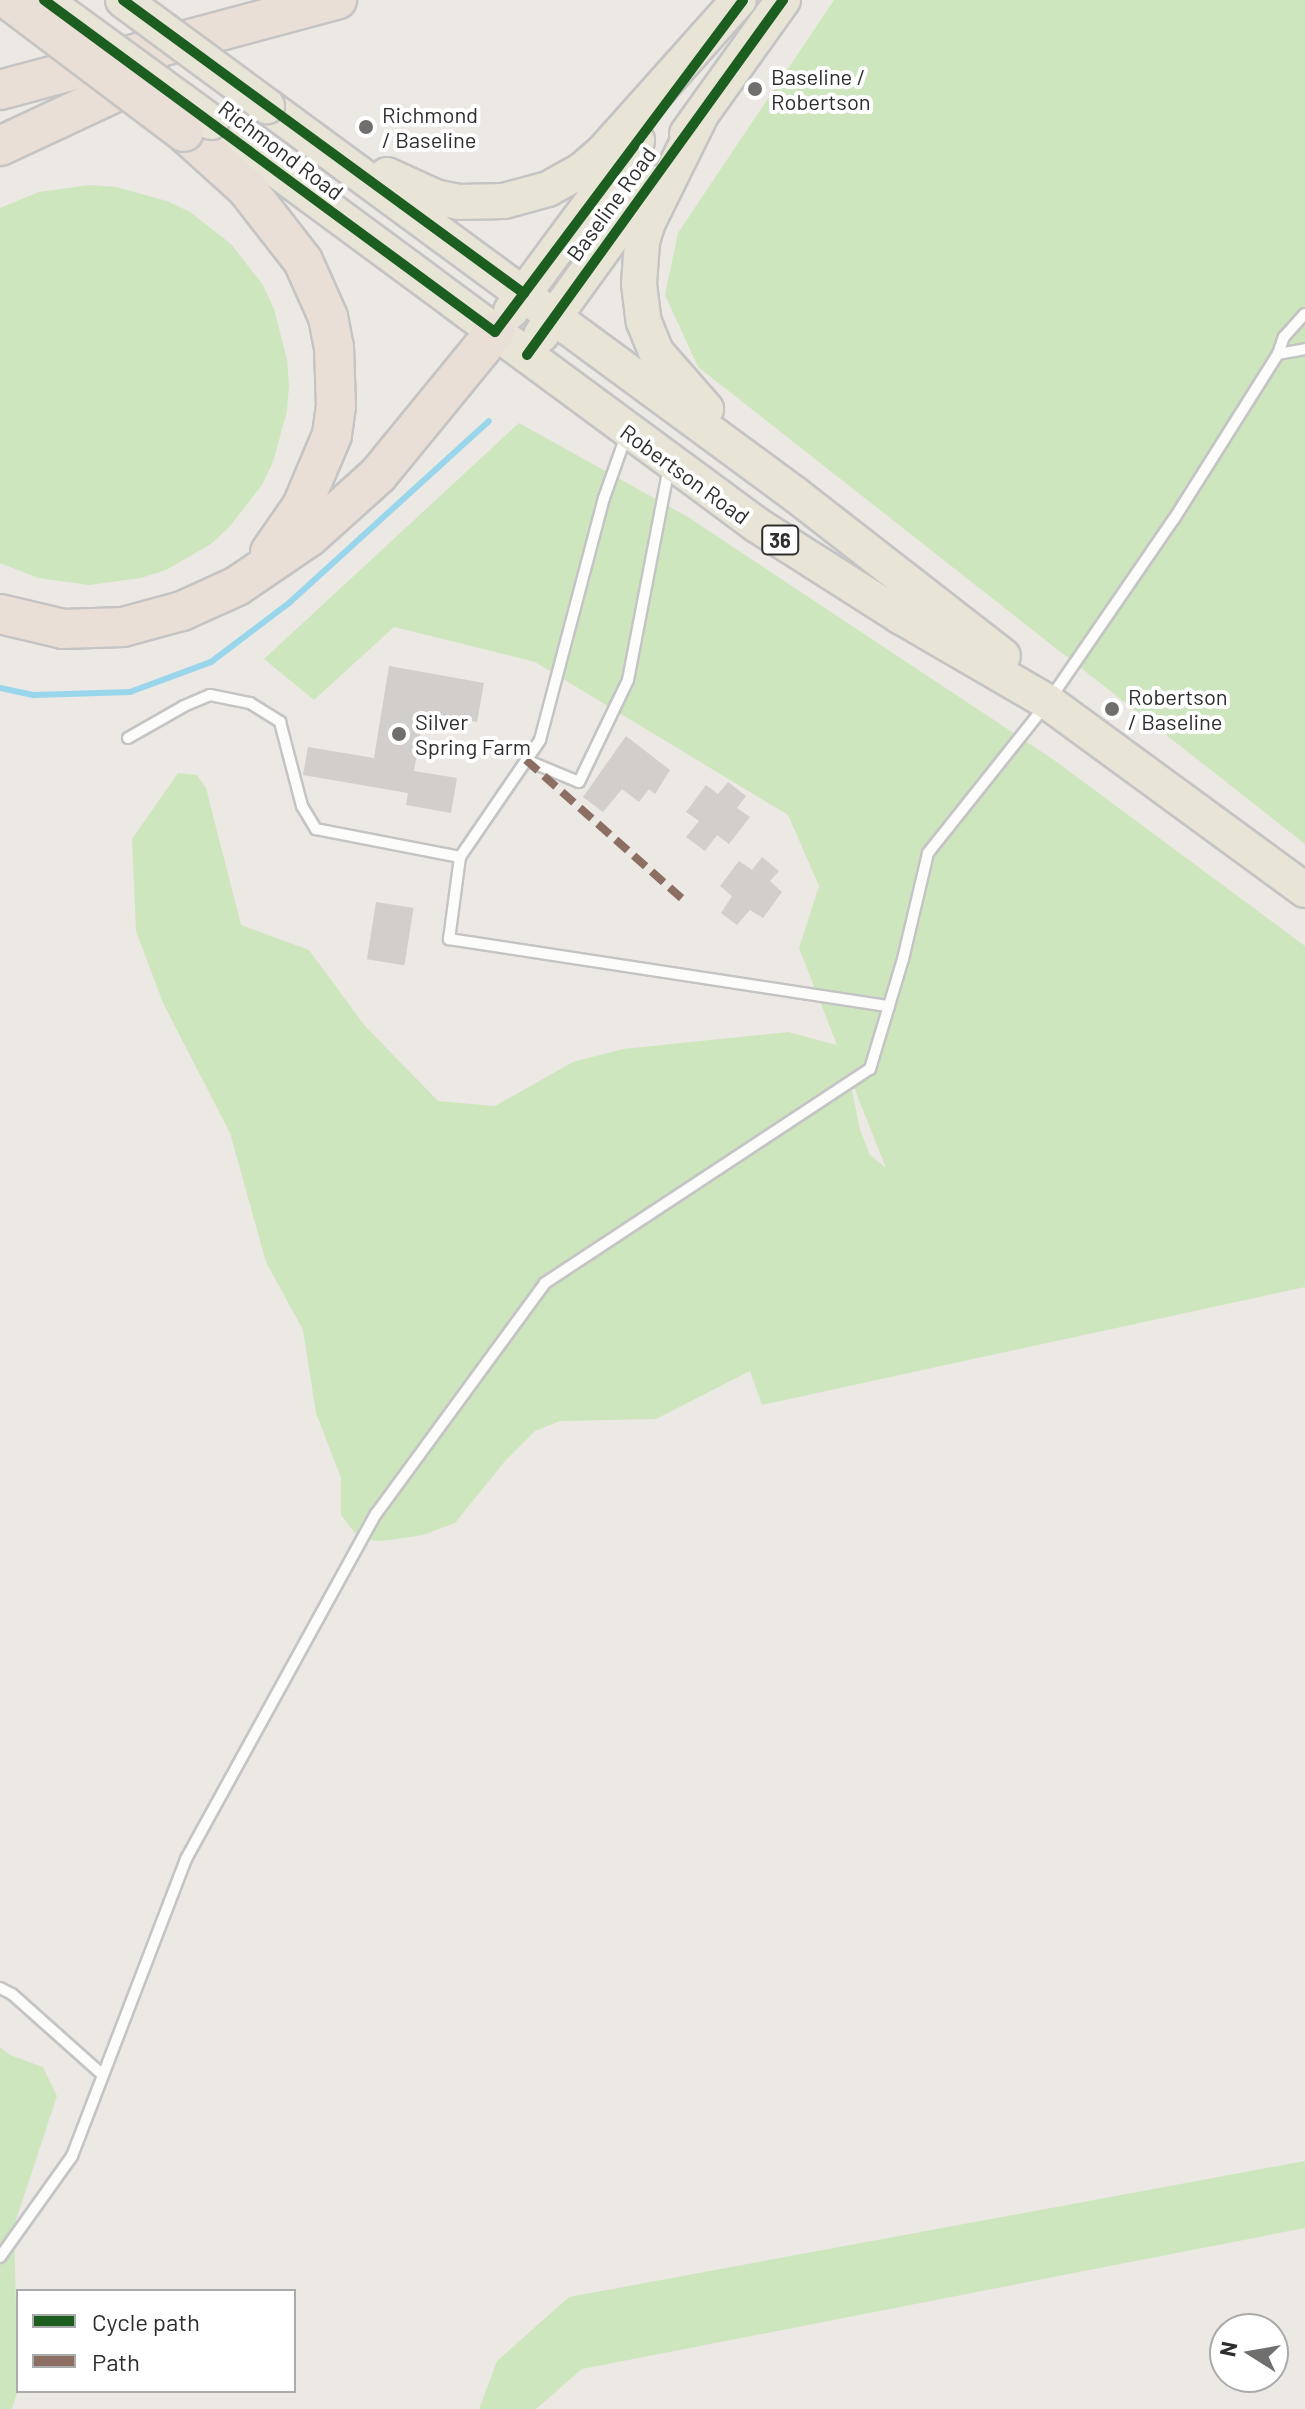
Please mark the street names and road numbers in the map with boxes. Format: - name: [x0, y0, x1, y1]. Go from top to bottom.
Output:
- street label: Richmond Road: [213, 95, 349, 205]
- street label: Baseline Road: [561, 142, 661, 266]
- street label: Robertson Road: [615, 418, 755, 530]
- road number: 36: [760, 524, 800, 556]

